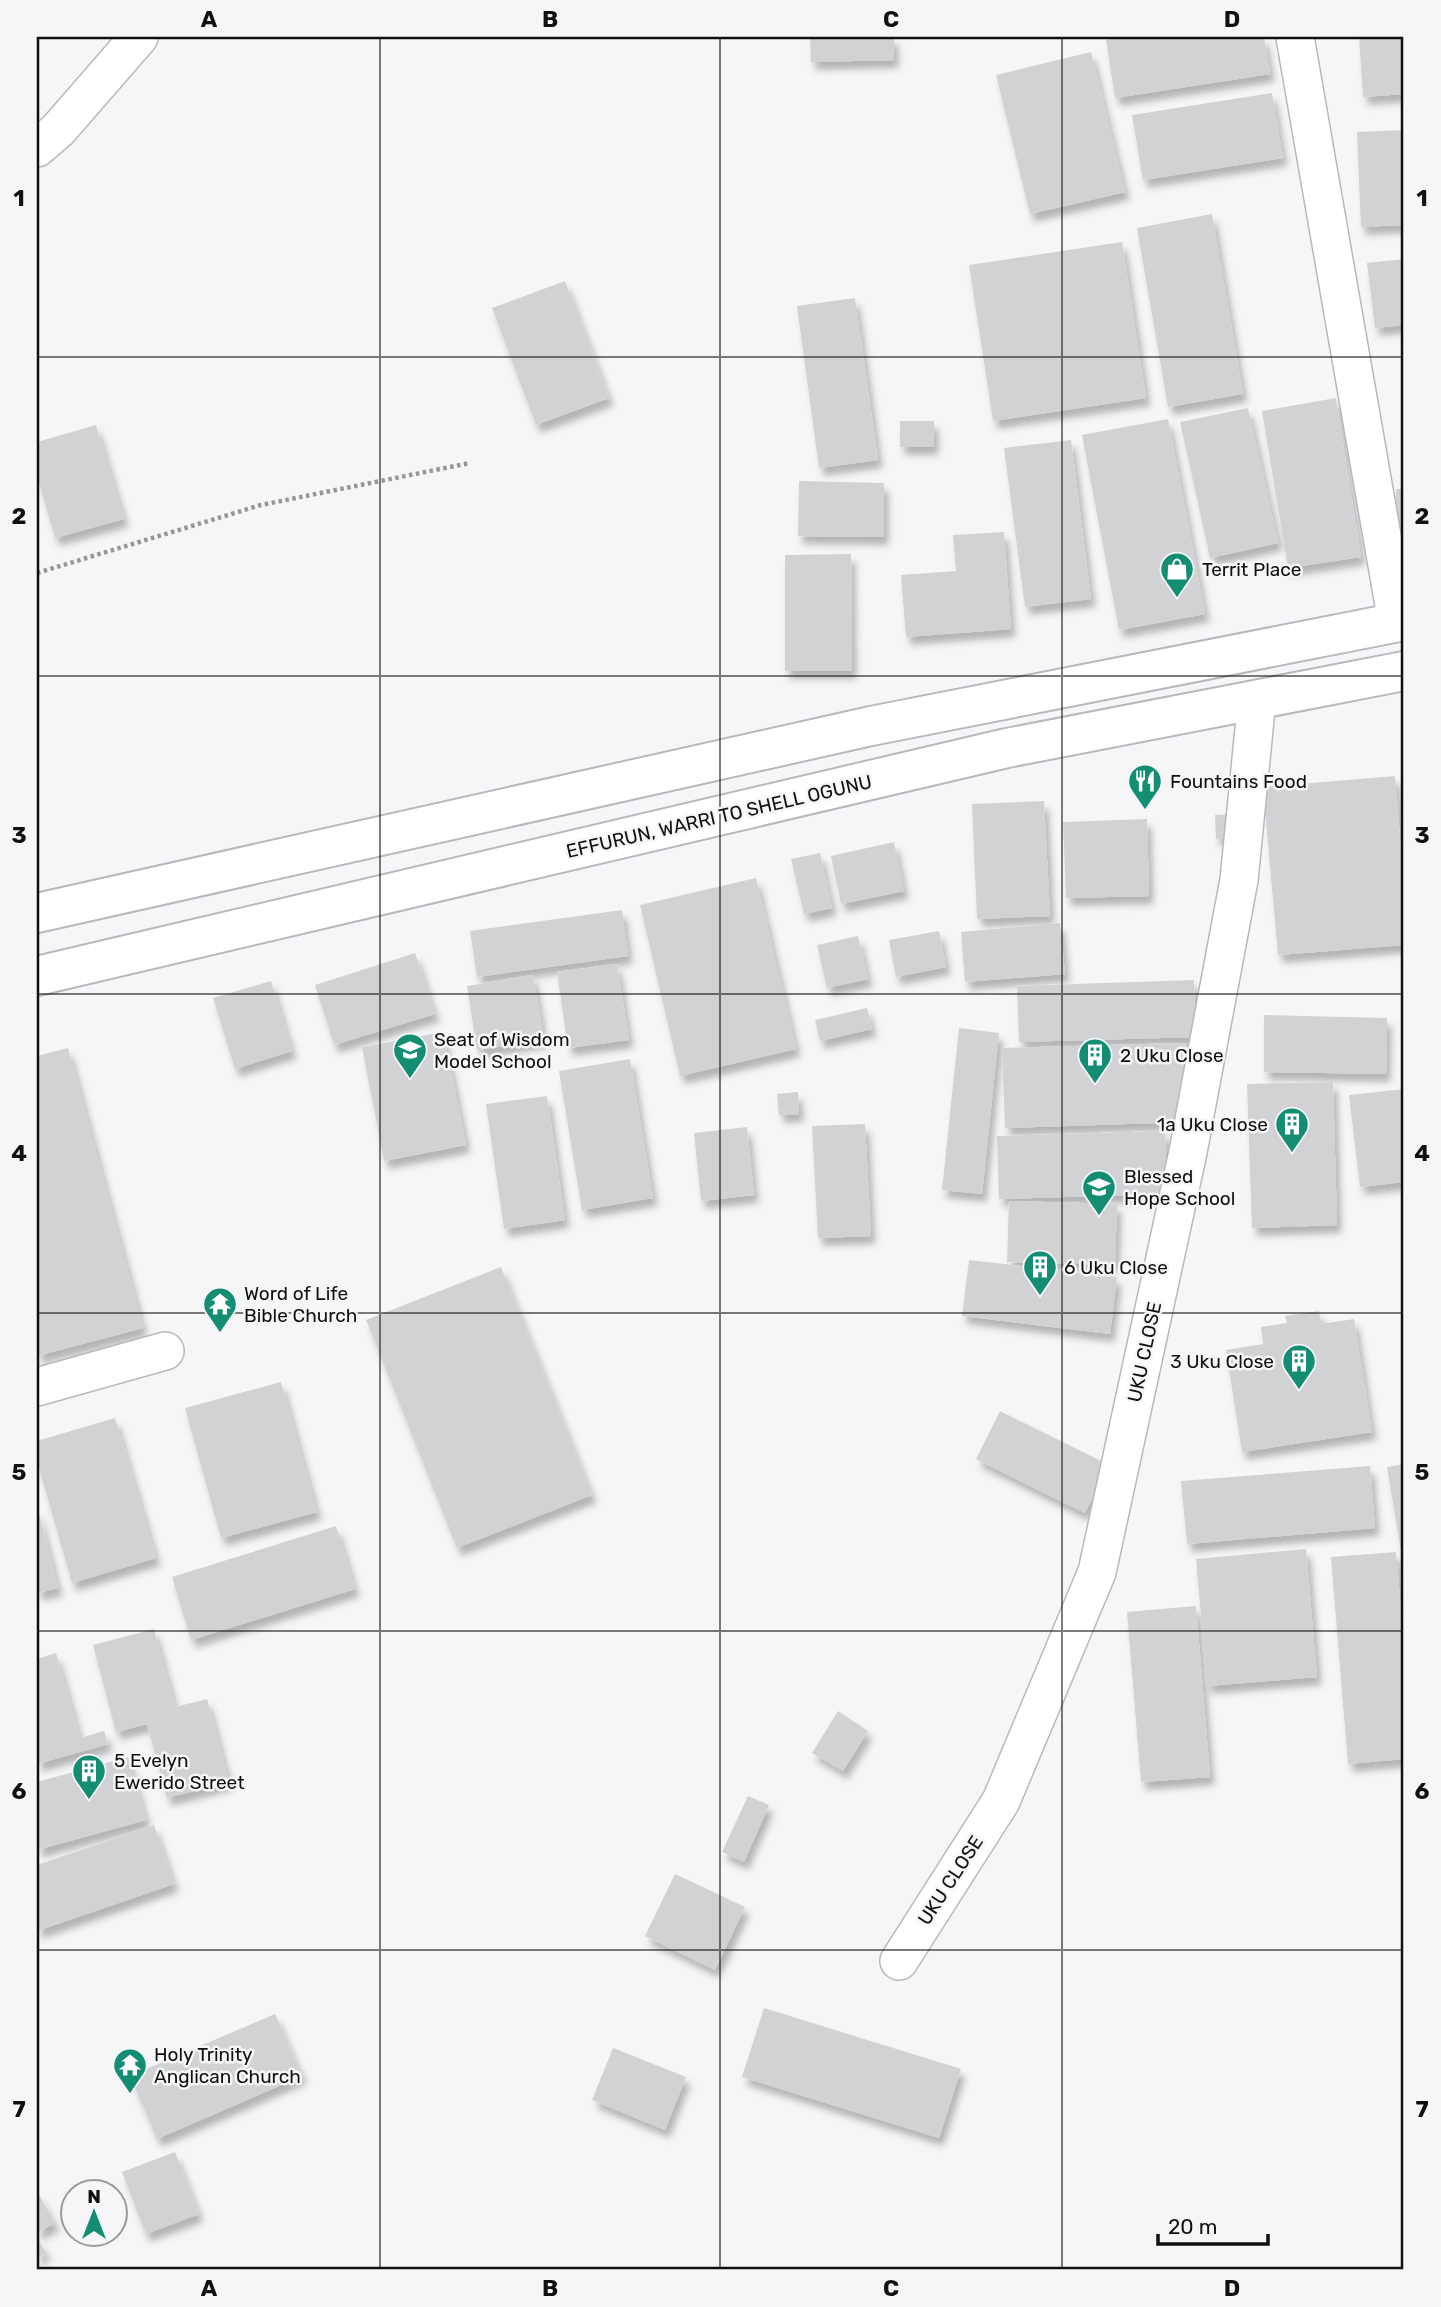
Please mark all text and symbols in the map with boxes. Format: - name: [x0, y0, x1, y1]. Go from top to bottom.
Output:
- text: A: [201, 5, 218, 33]
- text: B: [542, 5, 558, 33]
- text: C: [883, 5, 899, 33]
- text: D: [1224, 5, 1240, 33]
- text: 1: [13, 184, 25, 212]
- text: 1: [1416, 184, 1428, 212]
- text: 2: [12, 502, 26, 530]
- text: 2: [1415, 502, 1429, 530]
- shop icon: Territ Place: [1158, 550, 1196, 599]
- place label: Territ Place: [1202, 558, 1301, 581]
- restaurant icon: Fountains Food: [1126, 762, 1164, 811]
- street label: EFFURUN, WARRI TO SHELL OGUNU: [564, 770, 874, 863]
- place label: Fountains Food: [1170, 770, 1307, 793]
- text: 3: [11, 821, 27, 849]
- text: 3: [1414, 821, 1430, 849]
- place label: Seat of Wisdom Model School: [434, 1028, 570, 1073]
- school or university icon: Seat of Wisdom Model School: [391, 1031, 429, 1080]
- building icon: 2 Uku Close: [1076, 1036, 1114, 1085]
- place label: 2 Uku Close: [1120, 1044, 1224, 1067]
- building icon: 1a Uku Close: [1273, 1105, 1311, 1154]
- place label: 1a Uku Close: [1157, 1113, 1268, 1136]
- text: 4: [11, 1139, 27, 1167]
- text: 4: [1414, 1139, 1430, 1167]
- place label: Blessed Hope School: [1124, 1165, 1235, 1210]
- school or university icon: Blessed Hope School: [1080, 1168, 1118, 1217]
- building icon: 6 Uku Close: [1021, 1248, 1059, 1297]
- place label: 6 Uku Close: [1064, 1256, 1168, 1279]
- place label: Word of Life Bible Church: [244, 1282, 357, 1327]
- temple icon: Word of Life Bible Church: [201, 1285, 239, 1334]
- street label: UKU CLOSE: [1123, 1300, 1166, 1404]
- building icon: 3 Uku Close: [1280, 1342, 1318, 1391]
- place label: 3 Uku Close: [1170, 1350, 1274, 1373]
- text: 5: [12, 1458, 27, 1486]
- text: 5: [1415, 1458, 1430, 1486]
- place label: 5 Evelyn Ewerido Street: [114, 1749, 245, 1794]
- building icon: 5 Evelyn Ewerido Street: [70, 1752, 108, 1801]
- text: 6: [12, 1777, 27, 1805]
- text: 6: [1415, 1777, 1430, 1805]
- street label: UKU CLOSE: [913, 1831, 988, 1929]
- place label: Holy Trinity Anglican Church: [154, 2043, 301, 2088]
- temple icon: Holy Trinity Anglican Church: [111, 2046, 149, 2095]
- text: 7: [12, 2095, 26, 2123]
- text: 7: [1415, 2095, 1429, 2123]
- north arrow: [60, 2178, 130, 2248]
- text: N: [87, 2185, 101, 2208]
- scale bar: [1158, 2202, 1268, 2246]
- text: 20 m: [1168, 2214, 1217, 2239]
- text: A: [201, 2274, 218, 2302]
- text: B: [542, 2274, 558, 2302]
- text: C: [883, 2274, 899, 2302]
- text: D: [1224, 2274, 1240, 2302]

